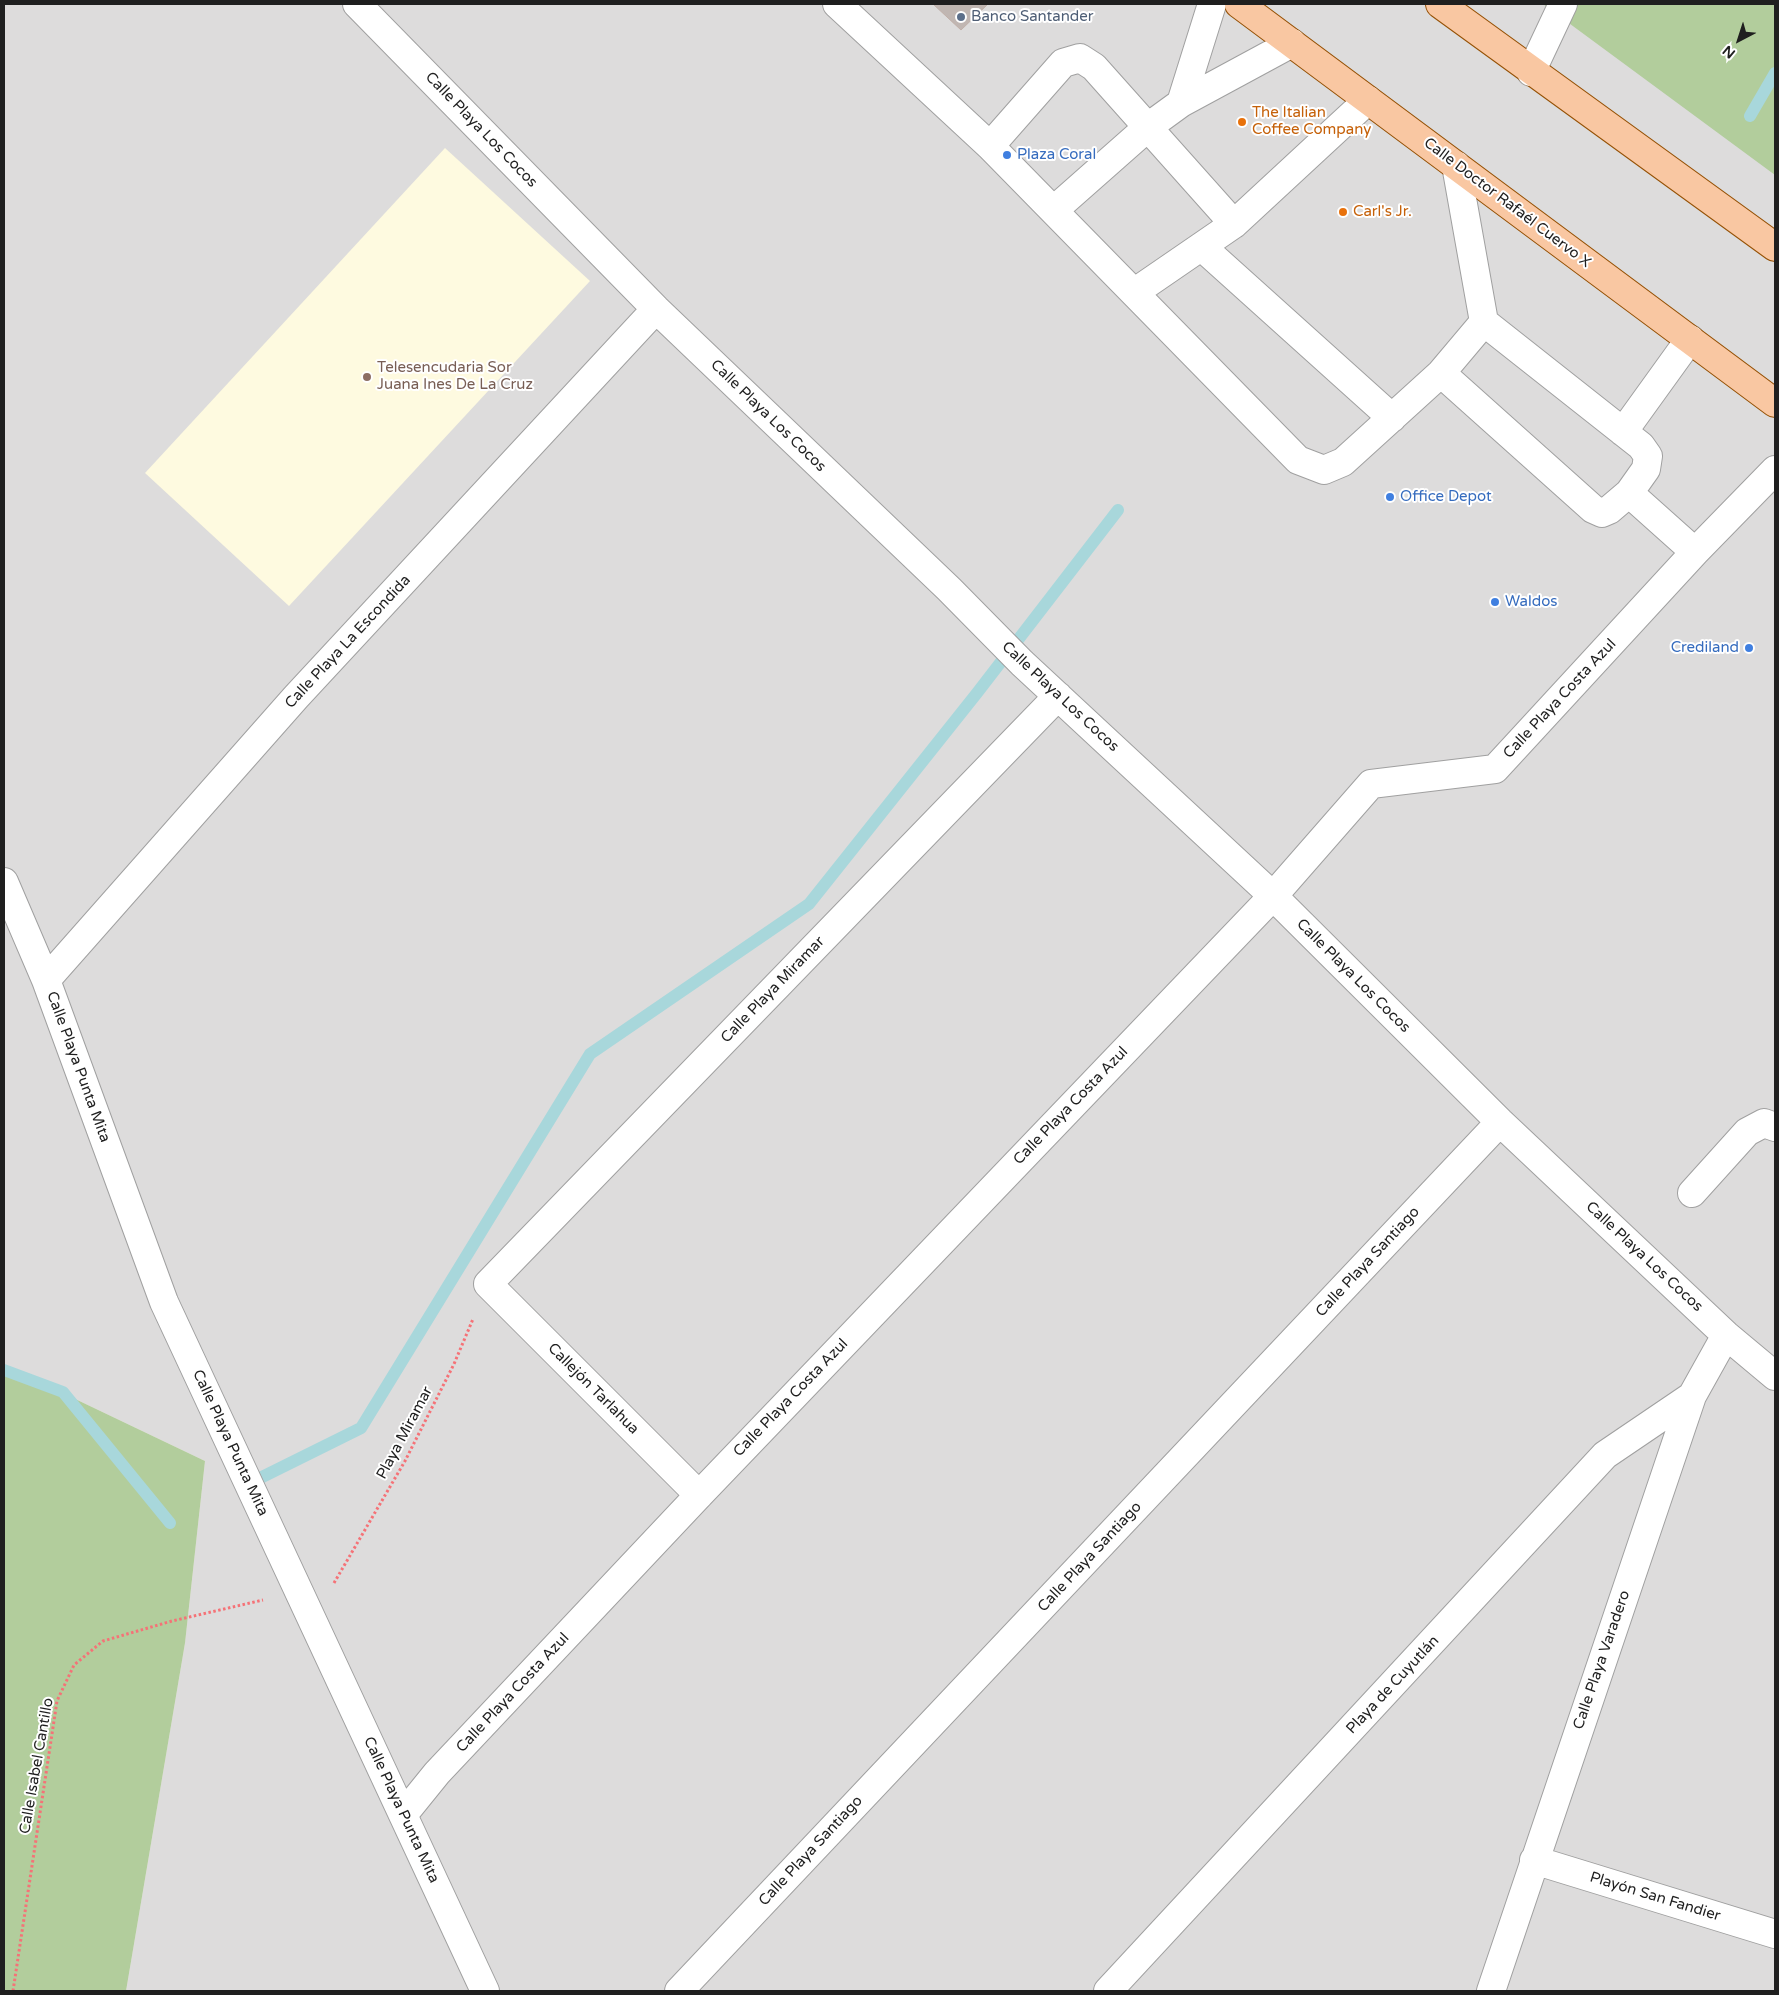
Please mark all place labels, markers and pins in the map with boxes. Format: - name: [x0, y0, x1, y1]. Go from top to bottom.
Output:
- place label: Banco Santander: [971, 8, 1094, 26]
- marker: Banco Santander: [955, 11, 967, 23]
- place label: The Italian Coffee Company: [1252, 104, 1371, 139]
- marker: The Italian Coffee Company: [1236, 116, 1248, 128]
- place label: Plaza Coral: [1017, 146, 1096, 164]
- marker: Plaza Coral: [1001, 149, 1013, 161]
- place label: Carl's Jr.: [1353, 203, 1412, 221]
- marker: Carl's Jr.: [1337, 206, 1349, 218]
- place label: Telesencudaria Sor Juana Ines De La Cruz: [377, 359, 533, 394]
- marker: Telesencudaria Sor Juana Ines De La Cruz: [361, 371, 373, 383]
- place label: Office Depot: [1400, 488, 1492, 506]
- marker: Office Depot: [1384, 491, 1396, 503]
- place label: Waldos: [1505, 593, 1558, 611]
- marker: Waldos: [1489, 596, 1501, 608]
- place label: Crediland: [1671, 639, 1739, 657]
- marker: Crediland: [1743, 642, 1755, 654]

